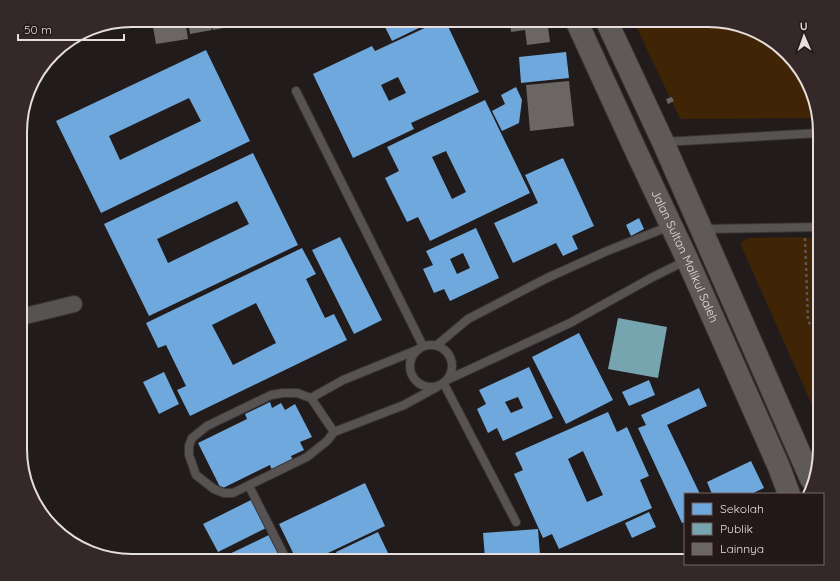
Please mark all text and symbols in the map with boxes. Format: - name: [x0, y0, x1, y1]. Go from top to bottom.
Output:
- scale bar: [18, 16, 124, 42]
- north arrow: [784, 16, 824, 56]
- text: U: [800, 19, 808, 33]
- text: 50 m: [24, 22, 52, 37]
- street label: Jalan Sultan Malikul Saleh: [648, 187, 722, 325]
- legend: [684, 493, 824, 565]
- text: Sekolah: [720, 501, 764, 516]
- text: Publik: [720, 521, 753, 536]
- text: Lainnya: [720, 541, 764, 556]

